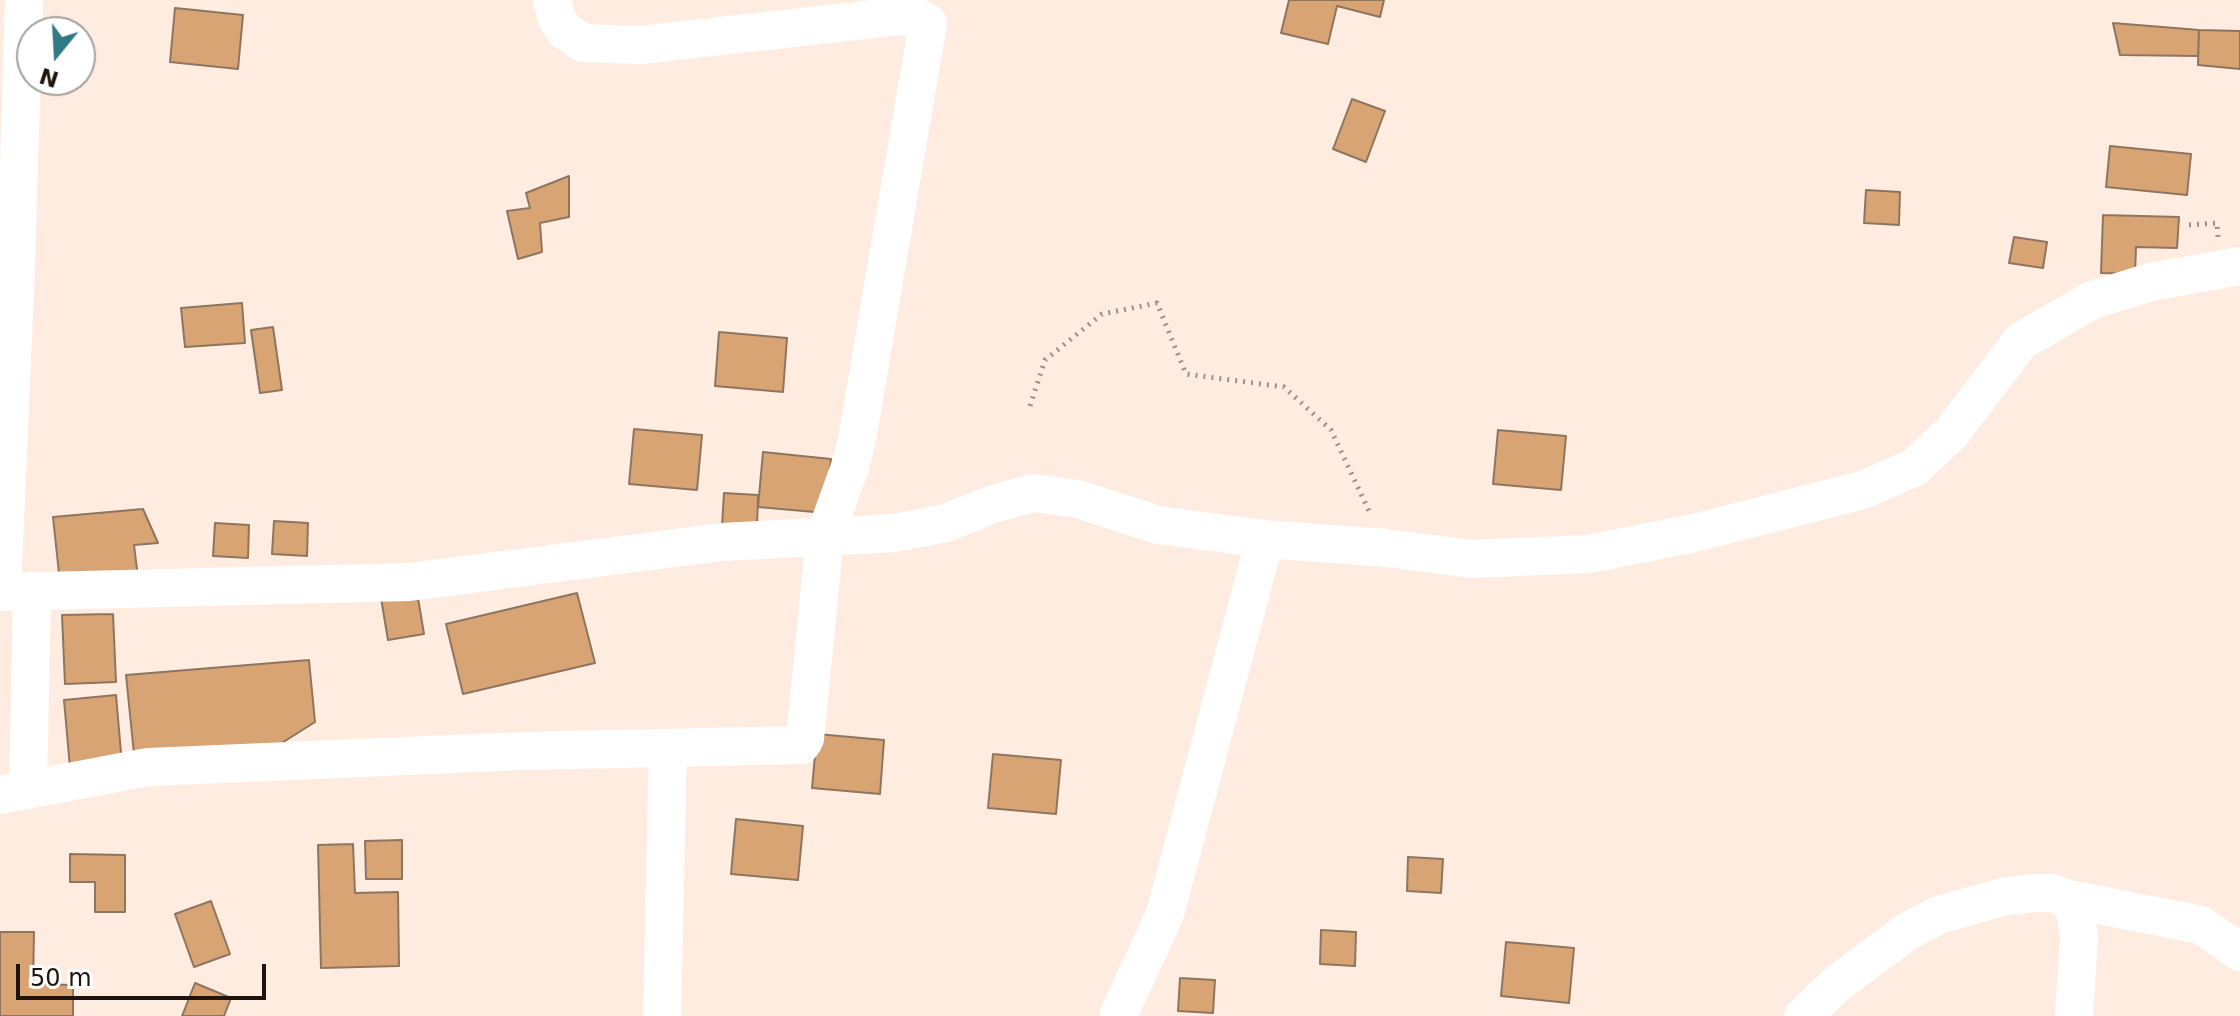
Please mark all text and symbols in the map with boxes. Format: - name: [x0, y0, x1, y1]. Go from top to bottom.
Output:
- north arrow: [16, 16, 96, 96]
- text: N: [36, 63, 62, 92]
- scale bar: [20, 948, 270, 998]
- text: 50 m: [30, 964, 92, 992]

